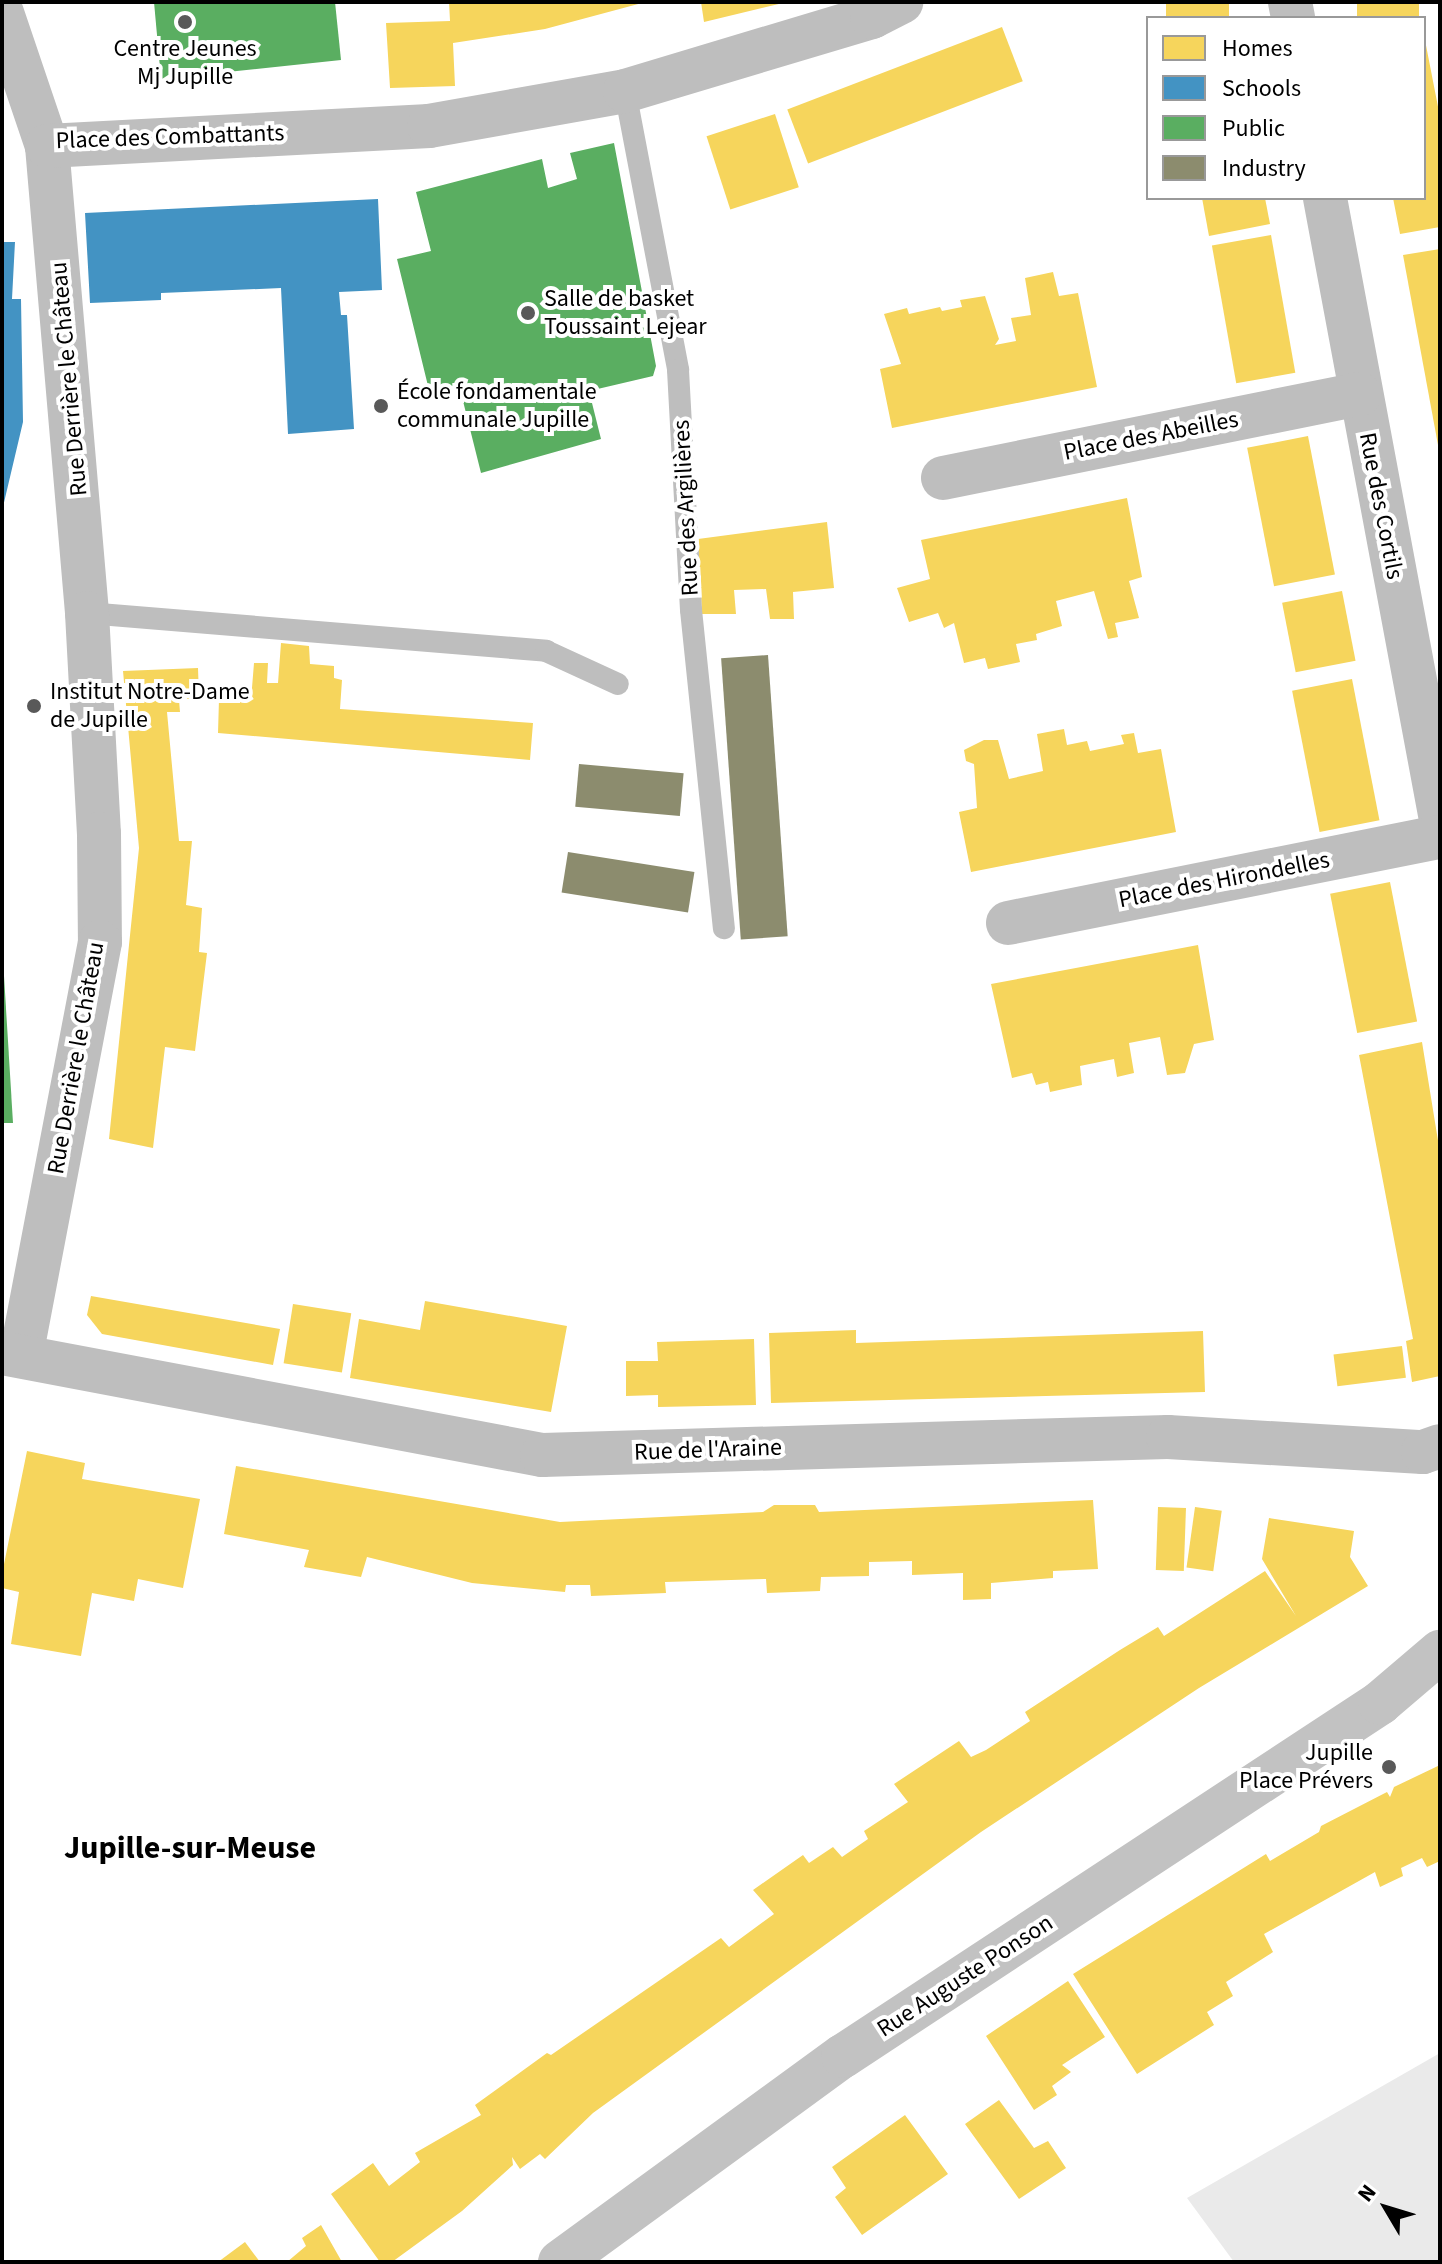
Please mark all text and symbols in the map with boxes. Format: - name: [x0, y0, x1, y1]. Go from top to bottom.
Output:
- marker: Centre Jeunes Mj Jupille: [176, 13, 194, 31]
- legend: [1146, 16, 1426, 200]
- text: Homes: [1222, 31, 1293, 66]
- place label: Centre Jeunes Mj Jupille: [113, 35, 257, 91]
- text: Schools: [1222, 71, 1301, 106]
- text: Public: [1222, 111, 1285, 146]
- street label: Place des Combattants: [55, 119, 285, 155]
- text: Industry: [1222, 151, 1306, 186]
- street label: Rue Derrière le Château: [44, 261, 94, 497]
- place label: Salle de basket Toussaint Lejear: [544, 285, 707, 341]
- marker: Salle de basket Toussaint Lejear: [519, 304, 537, 322]
- place label: École fondamentale communale Jupille: [397, 378, 597, 434]
- marker: École fondamentale communale Jupille: [372, 397, 390, 415]
- street label: Place des Abeilles: [1061, 405, 1241, 467]
- street label: Rue des Argilières: [667, 419, 705, 597]
- street label: Rue des Cortils: [1353, 430, 1409, 582]
- place label: Institut Notre-Dame de Jupille: [50, 678, 250, 734]
- marker: Institut Notre-Dame de Jupille: [25, 697, 43, 715]
- street label: Place des Hirondelles: [1116, 845, 1332, 915]
- street label: Rue Derrière le Château: [41, 940, 111, 1176]
- street label: Rue de l'Araine: [634, 1433, 782, 1467]
- place label: Jupille Place Prévers: [1239, 1739, 1373, 1795]
- marker: Jupille Place Prévers: [1380, 1758, 1398, 1776]
- district label: Jupille-sur-Meuse: [64, 1829, 316, 1867]
- street label: Rue Auguste Ponson: [872, 1908, 1058, 2044]
- north arrow: [1346, 2168, 1426, 2248]
- text: N: [1350, 2178, 1384, 2209]

